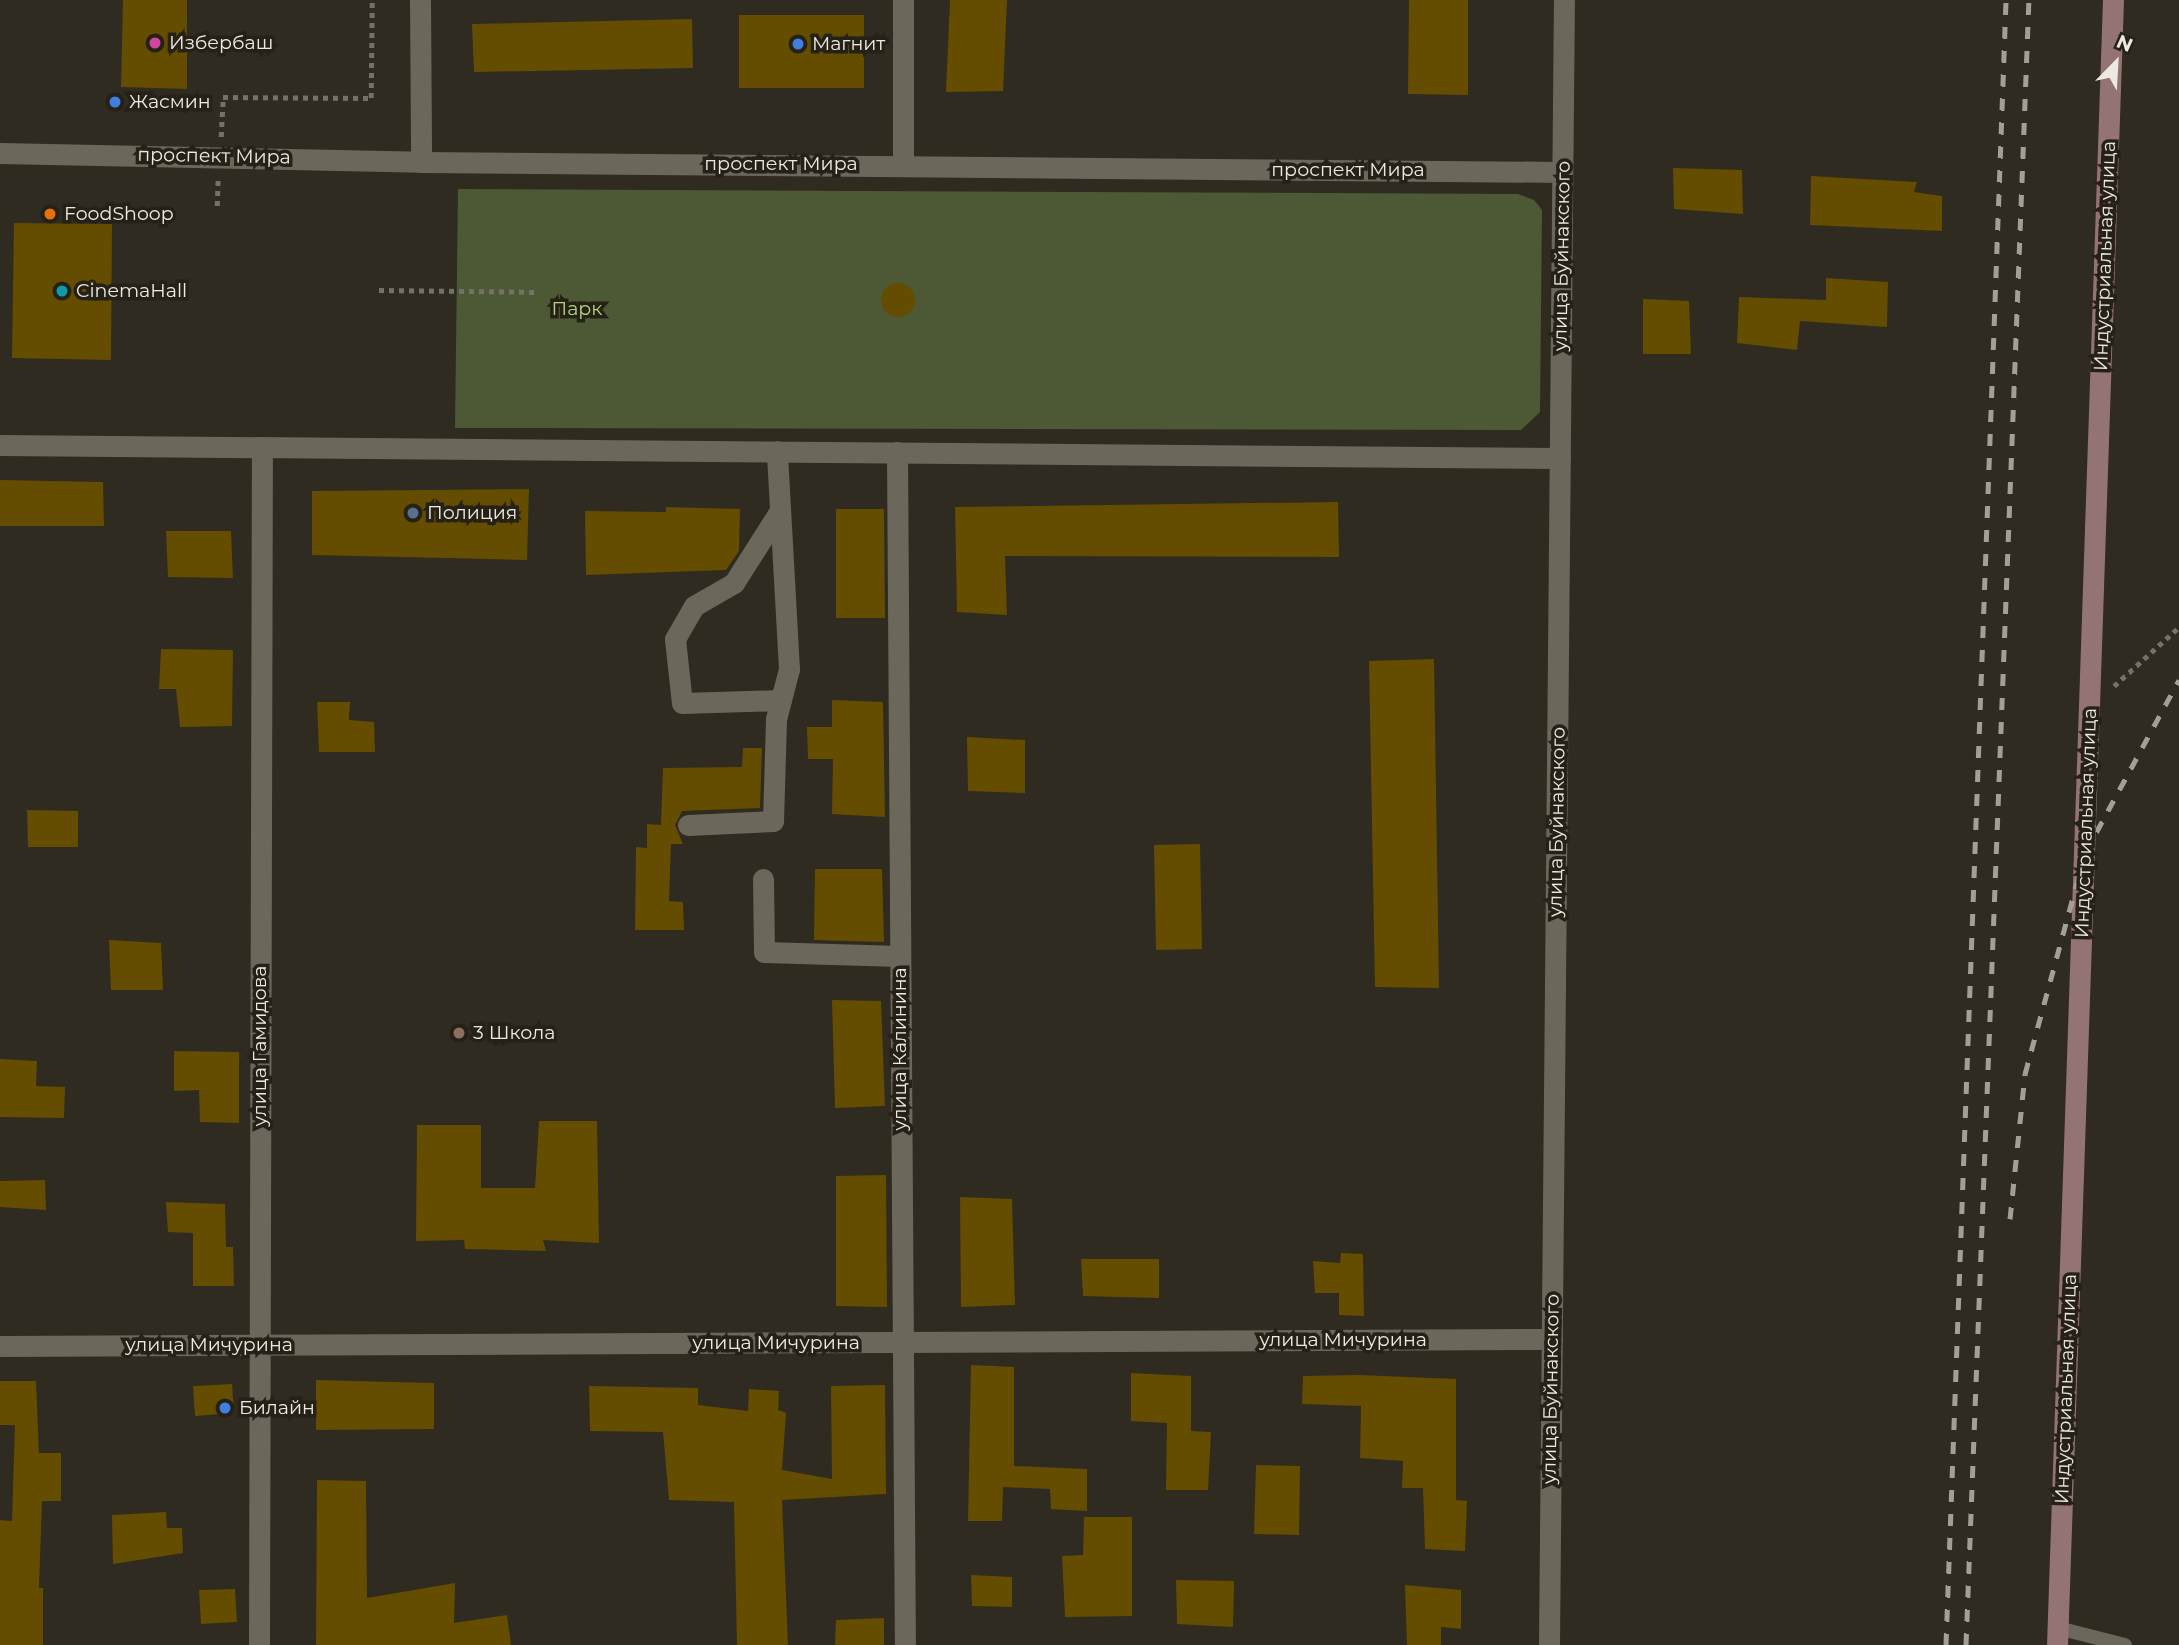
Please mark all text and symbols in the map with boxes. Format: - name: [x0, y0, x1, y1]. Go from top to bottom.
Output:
- north arrow: [2081, 28, 2151, 98]
- text: N: [2113, 30, 2136, 57]
- place label: Избербаш: [169, 32, 273, 54]
- place label: Магнит: [812, 33, 885, 55]
- marker: Избербаш: [147, 35, 163, 51]
- marker: Магнит: [790, 36, 806, 52]
- place label: Жасмин: [129, 91, 211, 113]
- marker: Жасмин: [107, 94, 123, 110]
- street label: Индустриальная улица: [2090, 141, 2120, 371]
- street label: проспект Мира: [137, 143, 291, 169]
- street label: проспект Мира: [704, 153, 858, 175]
- street label: проспект Мира: [1271, 159, 1425, 181]
- street label: улица Буйнакского: [1549, 161, 1575, 351]
- place label: FoodShoop: [64, 203, 174, 225]
- marker: FoodShoop: [42, 206, 58, 222]
- place label: CinemaHall: [76, 280, 187, 302]
- marker: CinemaHall: [54, 283, 70, 299]
- park label: Парк: [552, 298, 602, 320]
- place label: Полиция: [427, 502, 517, 524]
- marker: Полиция: [405, 505, 421, 521]
- street label: Индустриальная улица: [2071, 708, 2101, 938]
- street label: улица Буйнакского: [1544, 727, 1570, 917]
- street label: улица Гамидова: [249, 966, 271, 1126]
- street label: улица Калинина: [889, 967, 911, 1131]
- place label: 3 Школа: [473, 1022, 555, 1044]
- marker: 3 Школа: [451, 1025, 467, 1041]
- street label: Индустриальная улица: [2051, 1274, 2081, 1504]
- street label: улица Буйнакского: [1538, 1294, 1564, 1484]
- street label: улица Мичурина: [1259, 1329, 1427, 1351]
- street label: улица Мичурина: [692, 1332, 860, 1354]
- street label: улица Мичурина: [125, 1334, 293, 1356]
- place label: Билайн: [239, 1397, 315, 1419]
- marker: Билайн: [217, 1400, 233, 1416]

